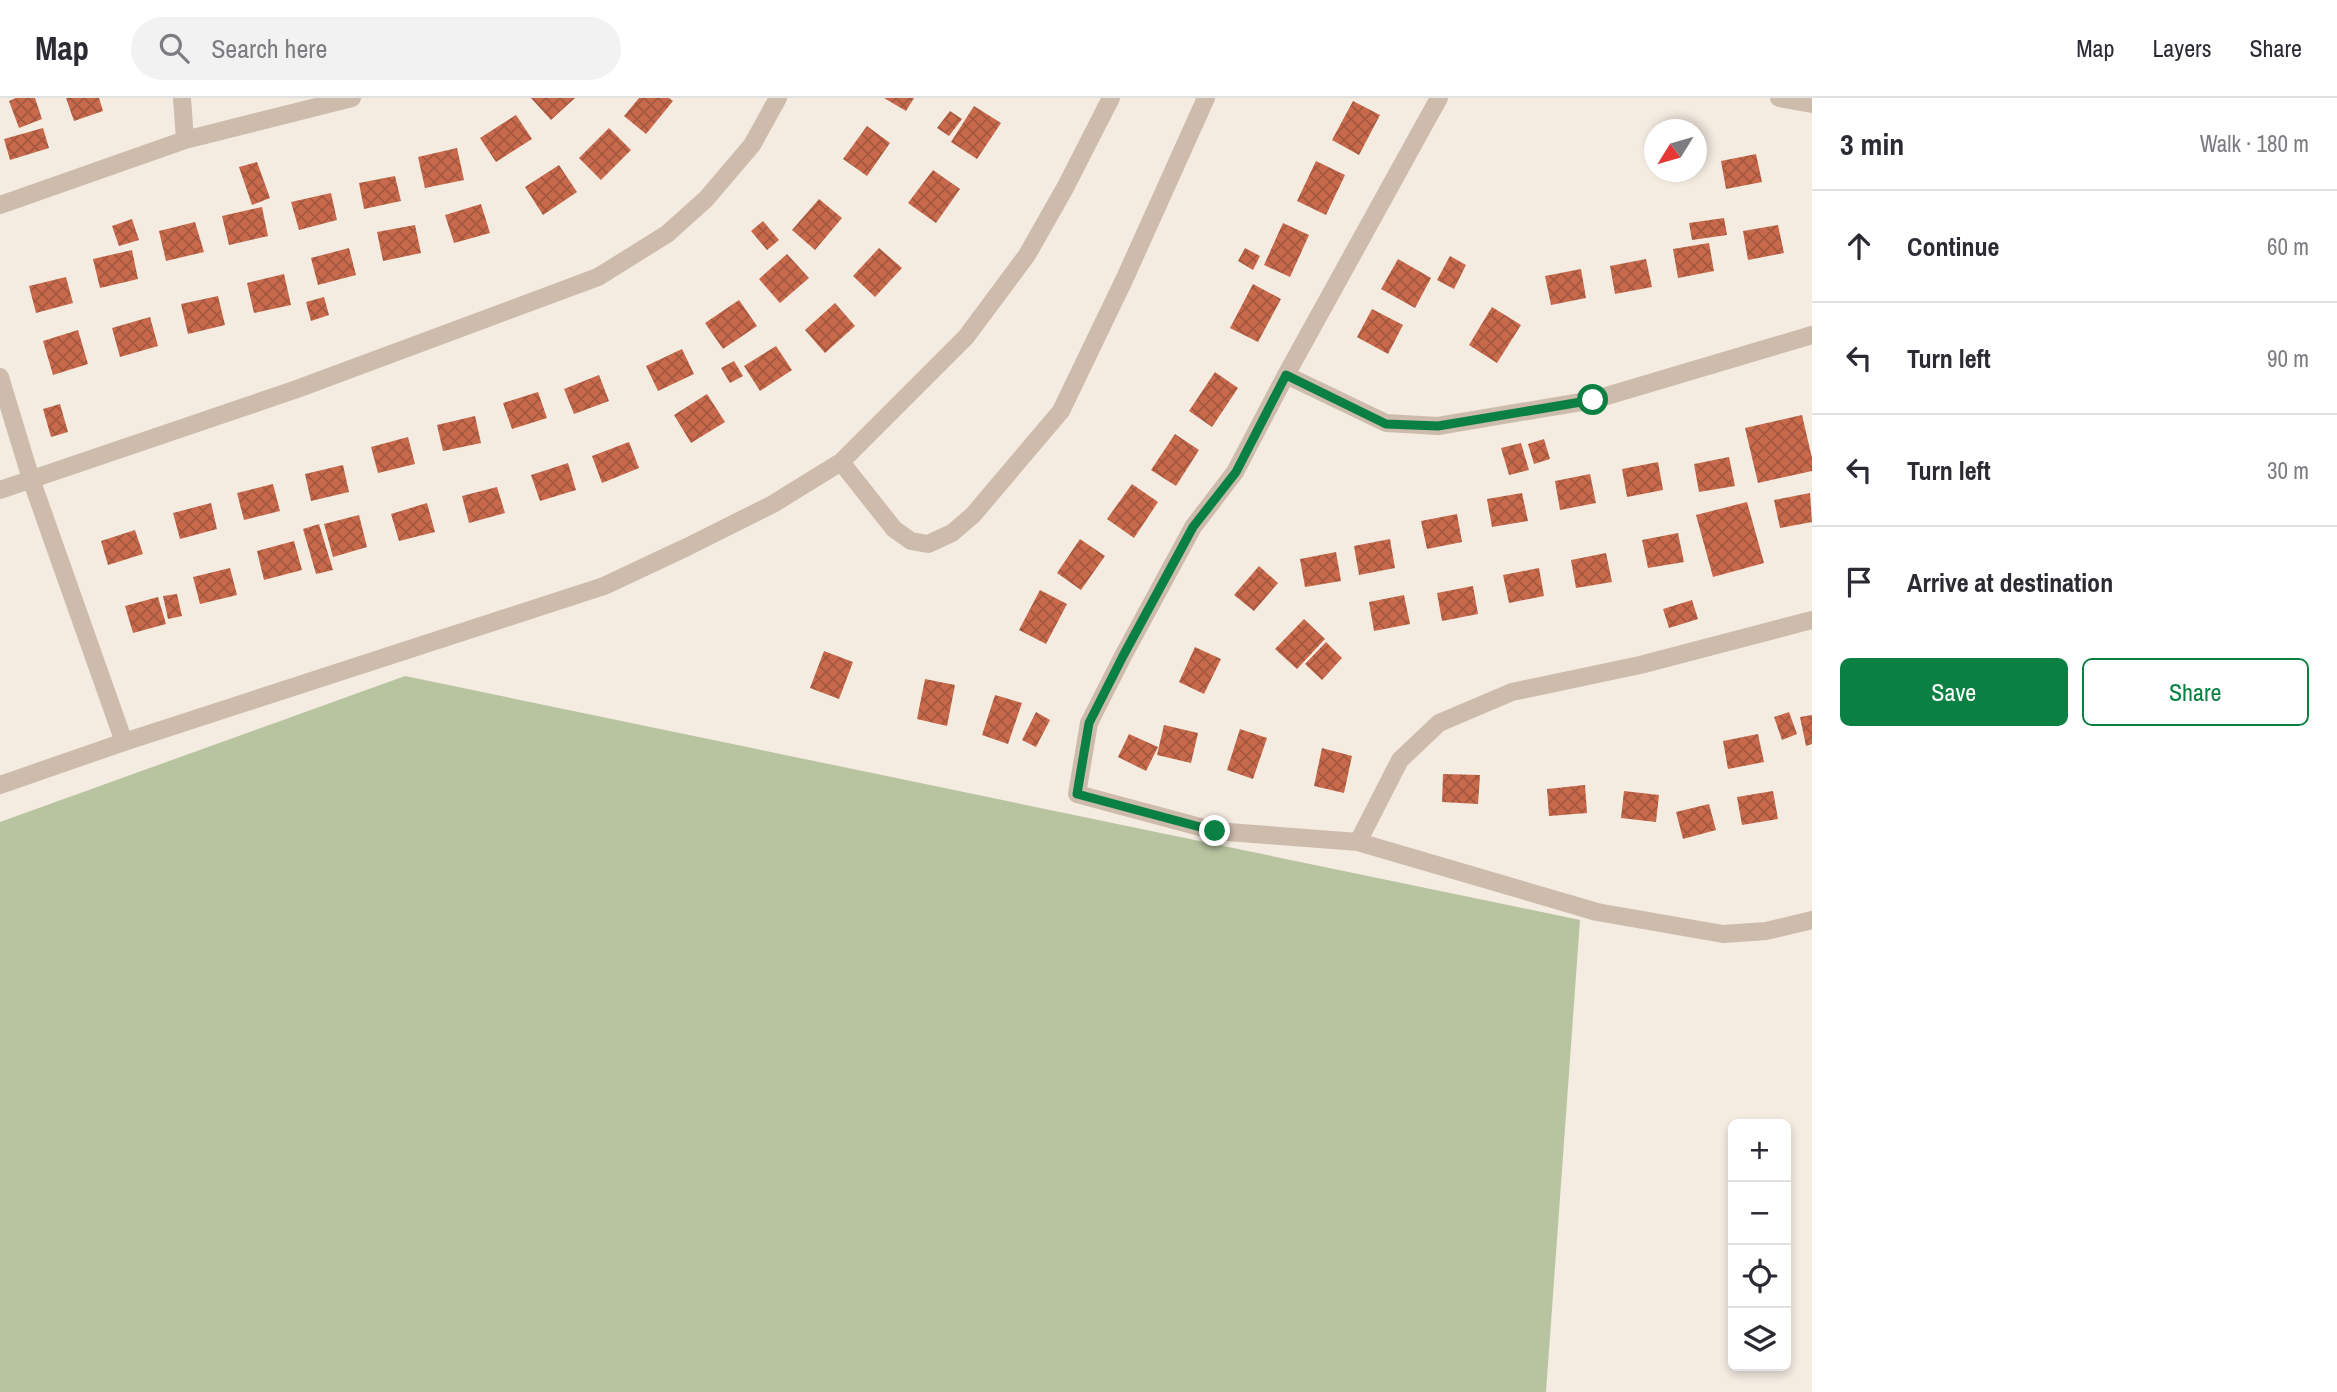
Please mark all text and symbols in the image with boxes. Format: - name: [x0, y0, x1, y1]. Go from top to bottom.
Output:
- search box: [131, 17, 621, 80]
- text: Map: [35, 26, 89, 70]
- icon: search: [155, 29, 193, 67]
- text: Search here: [211, 31, 327, 66]
- text: Map: [2076, 32, 2114, 64]
- text: Layers: [2152, 32, 2211, 64]
- text: Share: [2249, 32, 2302, 64]
- north arrow: [1644, 119, 1707, 182]
- text: 3 min: [1840, 124, 1904, 164]
- text: Walk · 180 m: [2200, 128, 2309, 159]
- icon: ahead: [1840, 227, 1878, 265]
- text: Continue: [1907, 229, 1999, 264]
- text: 60 m: [2267, 231, 2309, 262]
- icon: left: [1840, 339, 1878, 377]
- text: Turn left: [1907, 341, 1991, 376]
- text: 90 m: [2267, 343, 2309, 374]
- route start: [1577, 384, 1608, 415]
- icon: left: [1840, 451, 1878, 489]
- text: Turn left: [1907, 453, 1991, 488]
- text: 30 m: [2267, 455, 2309, 486]
- icon: arrive: [1840, 563, 1878, 601]
- text: Arrive at destination: [1907, 565, 2113, 600]
- button: Save: [1840, 658, 2068, 726]
- button: Share: [2082, 658, 2309, 726]
- route end: [1199, 815, 1230, 846]
- map controls: [1728, 1119, 1791, 1371]
- button: +: [1728, 1119, 1791, 1182]
- button: −: [1728, 1182, 1791, 1245]
- button: locate: [1728, 1245, 1791, 1308]
- button: layers: [1728, 1308, 1791, 1371]

